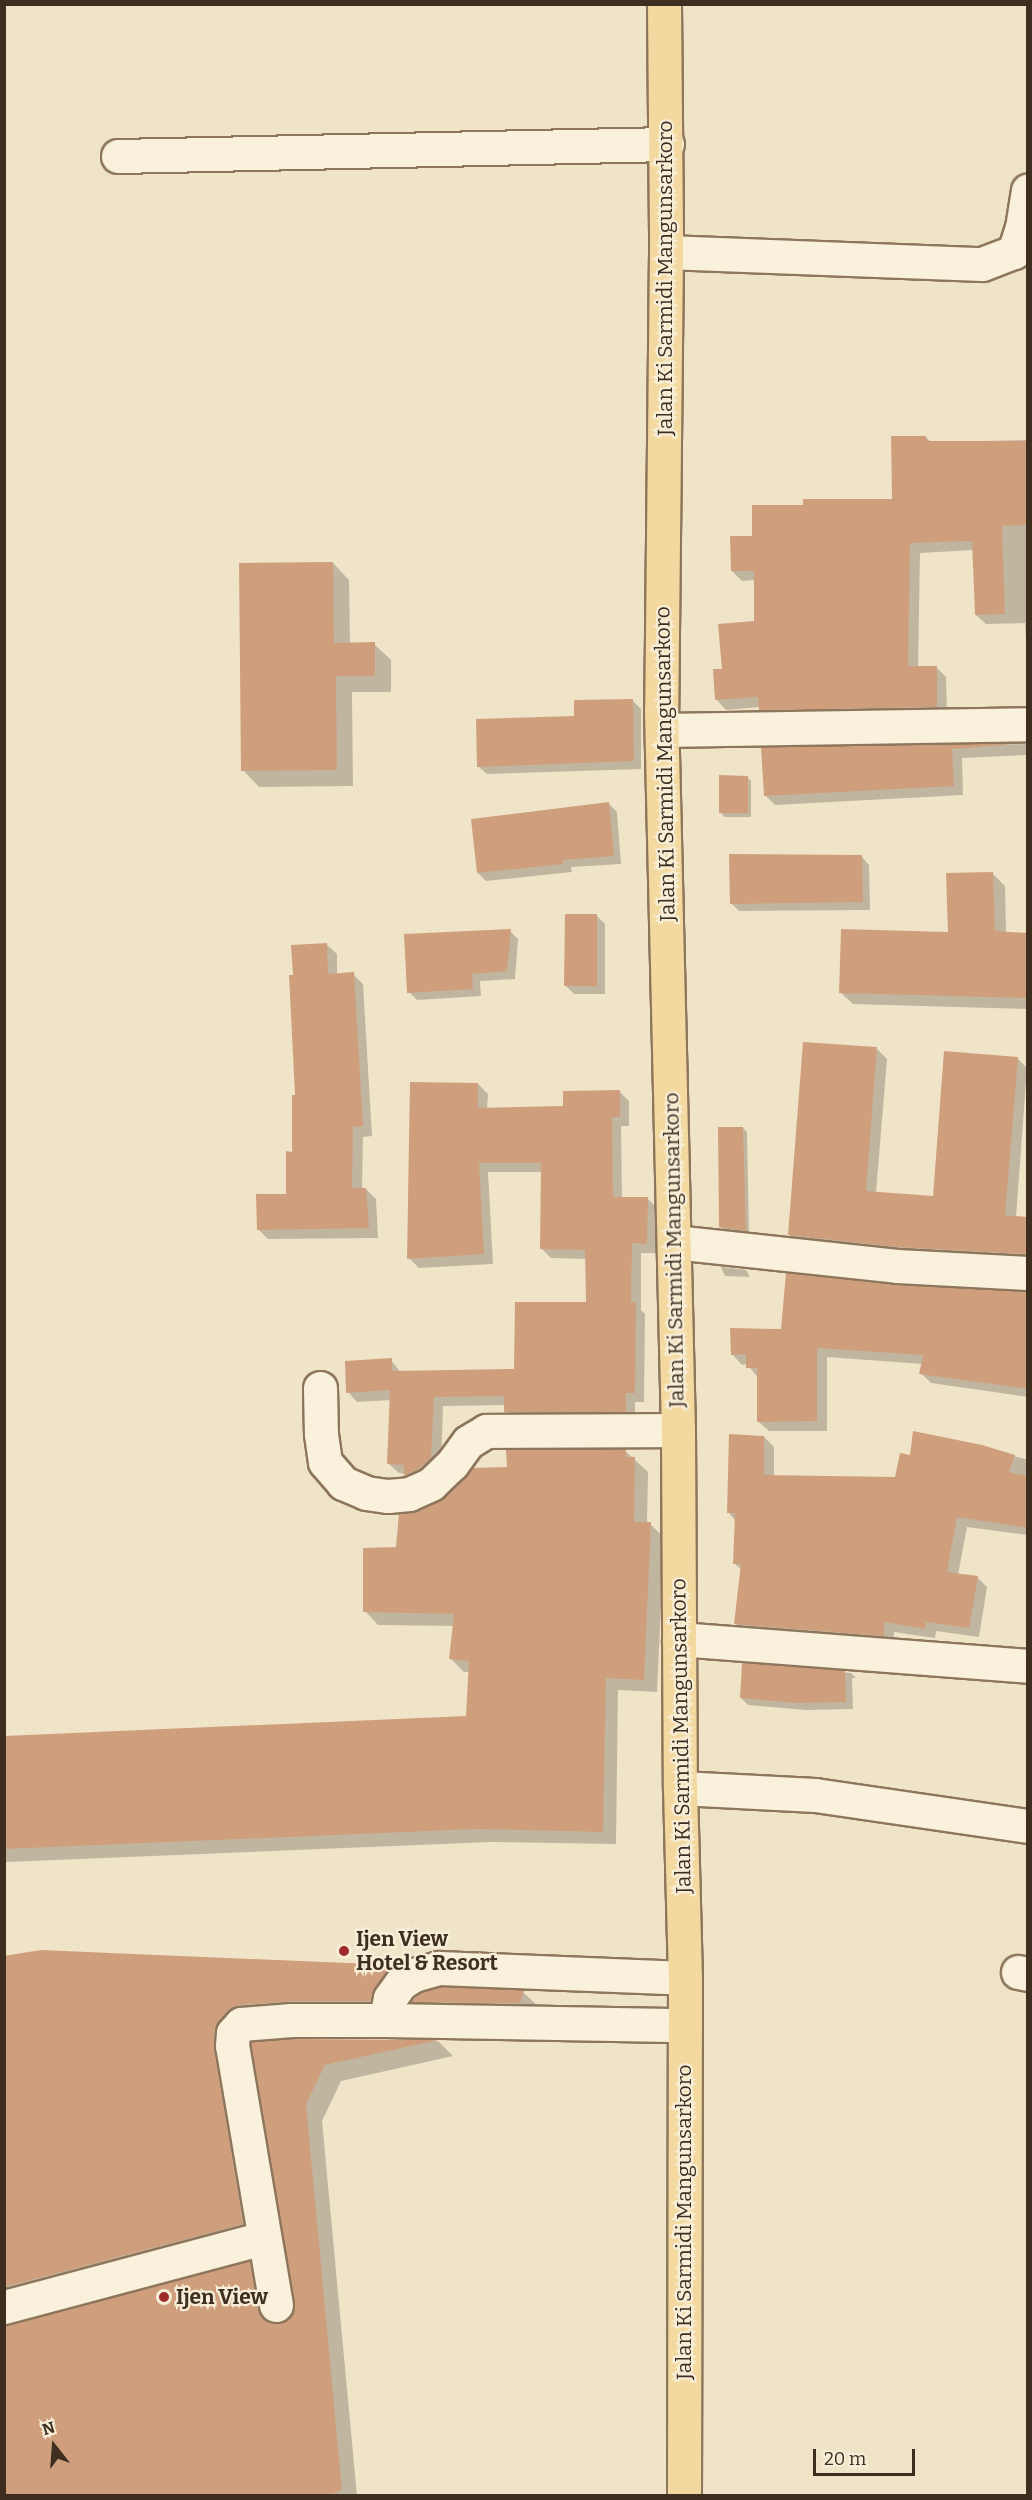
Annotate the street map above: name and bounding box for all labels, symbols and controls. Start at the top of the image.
street label: Jalan Ki Sarmidi Mangunsarkoro [652,120,678,436]
street label: Jalan Ki Sarmidi Mangunsarkoro [650,606,680,922]
street label: Jalan Ki Sarmidi Mangunsarkoro [659,1092,689,1408]
street label: Jalan Ki Sarmidi Mangunsarkoro [666,1578,696,1894]
place label: Ijen View Hotel & Resort [356,1926,498,1976]
marker: Ijen View Hotel & Resort [337,1944,351,1958]
street label: Jalan Ki Sarmidi Mangunsarkoro [671,2064,697,2380]
place label: Ijen View [176,2284,268,2310]
marker: Ijen View [157,2290,171,2304]
north arrow [24,2416,84,2476]
text: N [40,2417,57,2439]
scale bar [816,2437,918,2475]
text: 20 m [824,2448,866,2470]

